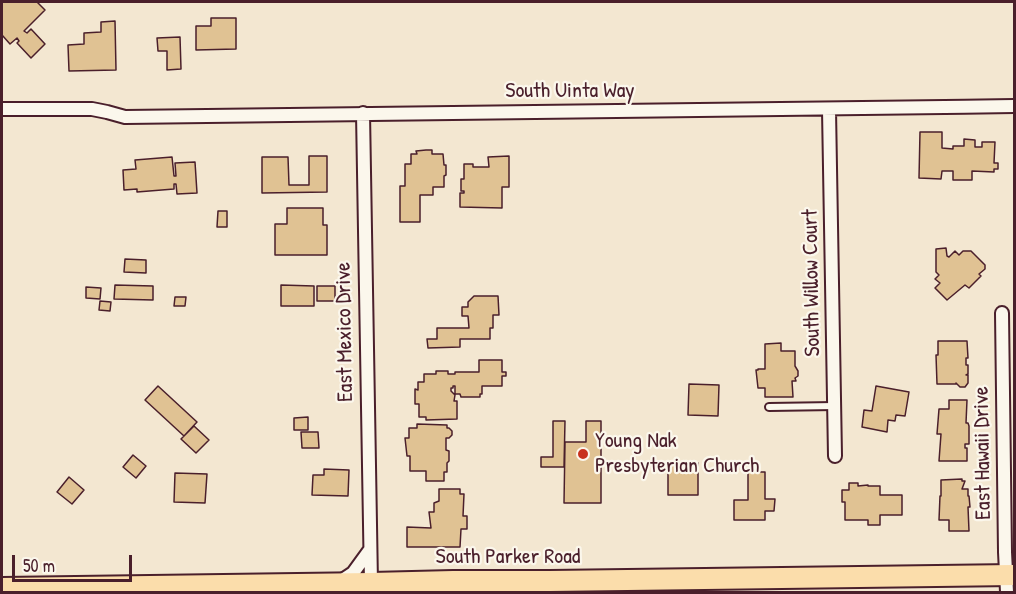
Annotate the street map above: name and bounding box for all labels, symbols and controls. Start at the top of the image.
street label: South Uinta Way [505,78,635,104]
street label: South Willow Court [798,209,826,357]
street label: East Mexico Drive [331,262,359,402]
street label: East Hawaii Drive [969,386,997,520]
place label: Young Nak Presbyterian Church [595,428,759,480]
marker: Young Nak Presbyterian Church [576,447,590,461]
scale bar [15,543,135,581]
street label: South Parker Road [436,544,580,570]
text: 50 m [23,553,55,578]

